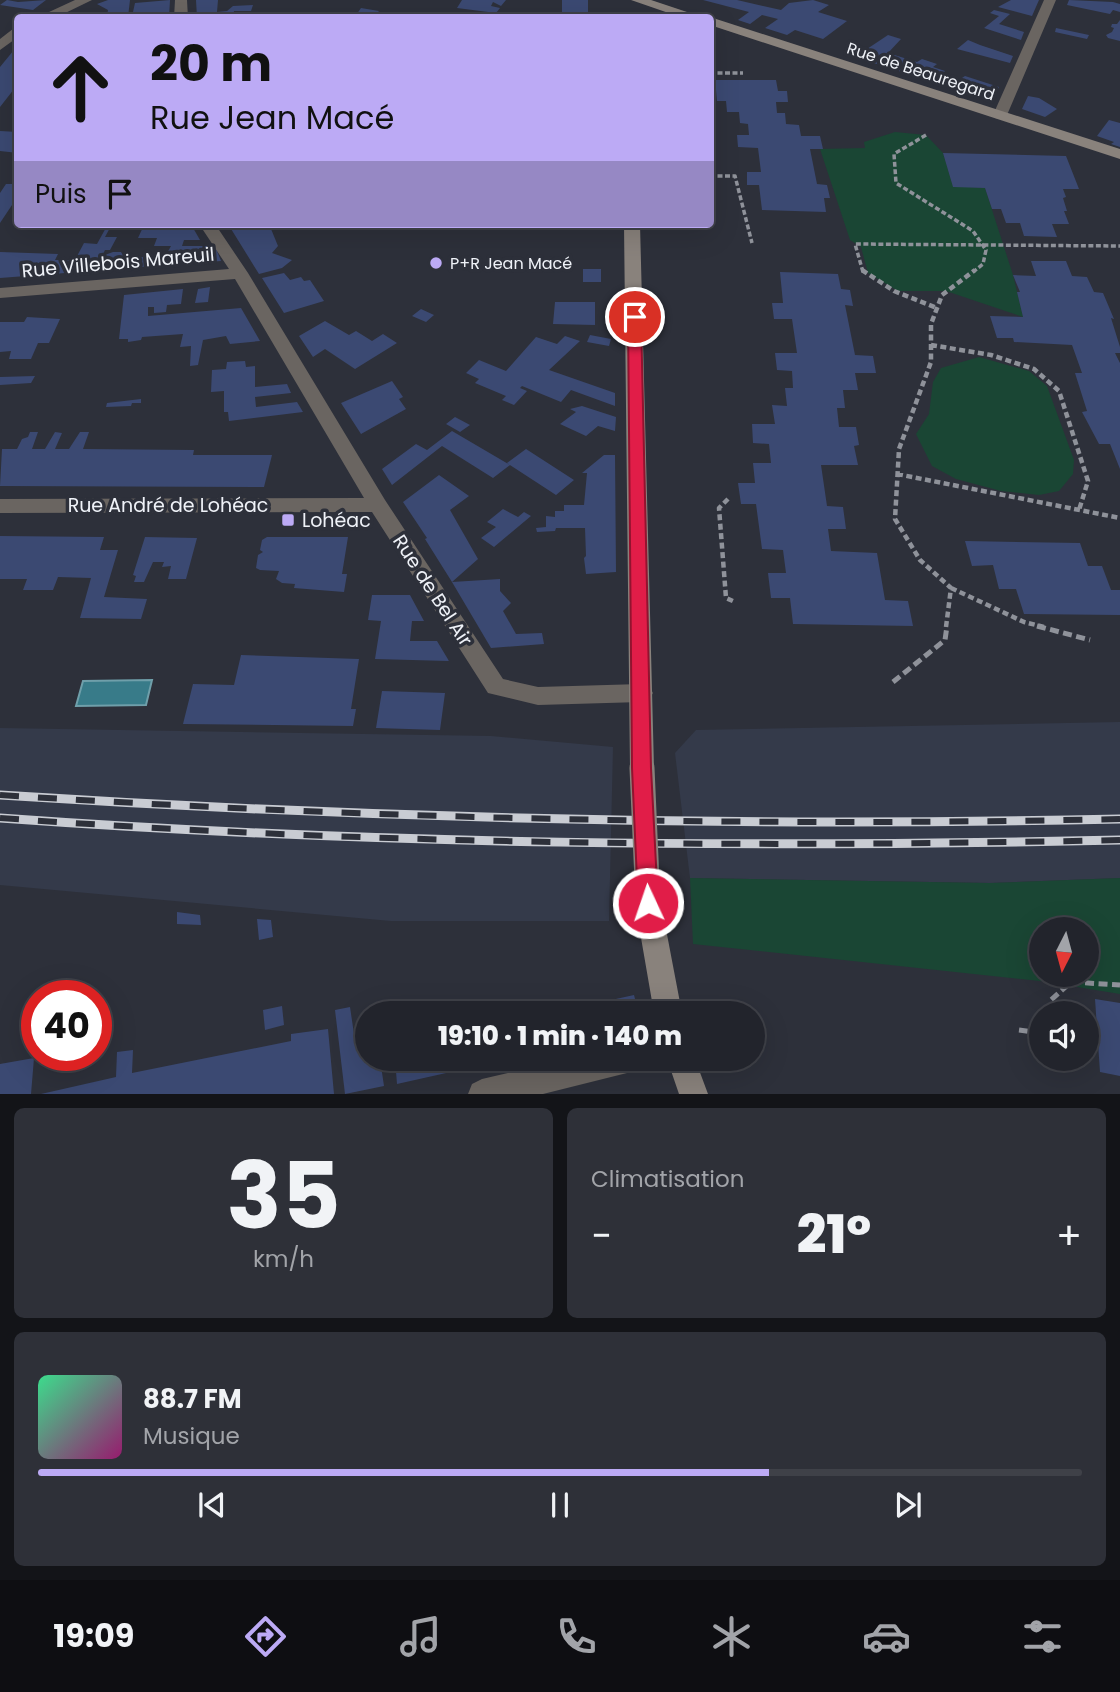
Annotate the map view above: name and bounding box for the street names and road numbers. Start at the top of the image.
street label: Rue de Beauregard [844,37,998,106]
street label: Rue Villebois Mareuil [21,241,216,284]
street label: Rue André de Lohéac [68,492,268,519]
street label: Rue de Bel Air [386,529,479,651]

